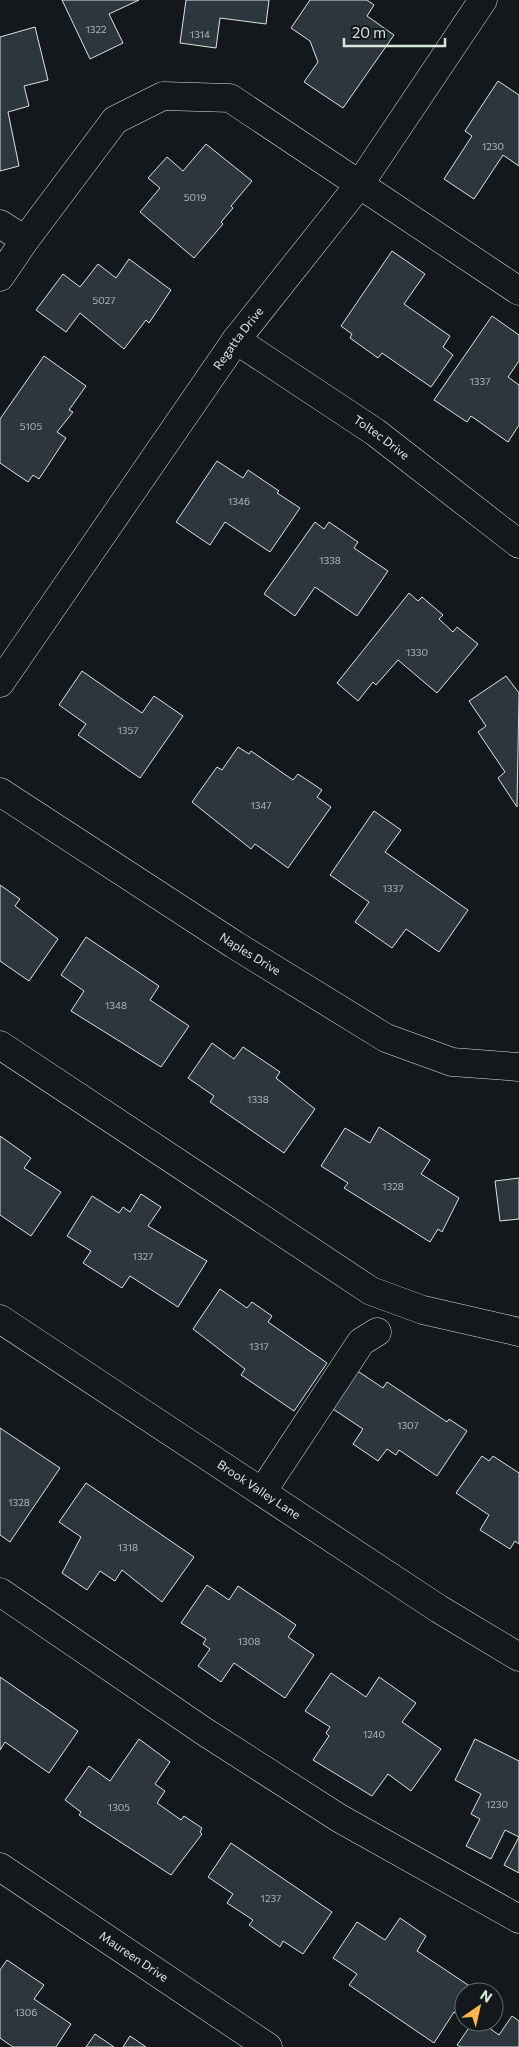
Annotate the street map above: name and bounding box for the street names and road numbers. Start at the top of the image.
street label: Regatta Drive [210,304,265,372]
street label: Toltec Drive [351,412,412,462]
street label: Naples Drive [218,929,283,977]
street label: Brook Valley Lane [215,1457,303,1522]
street label: Maureen Drive [97,1928,171,1984]

